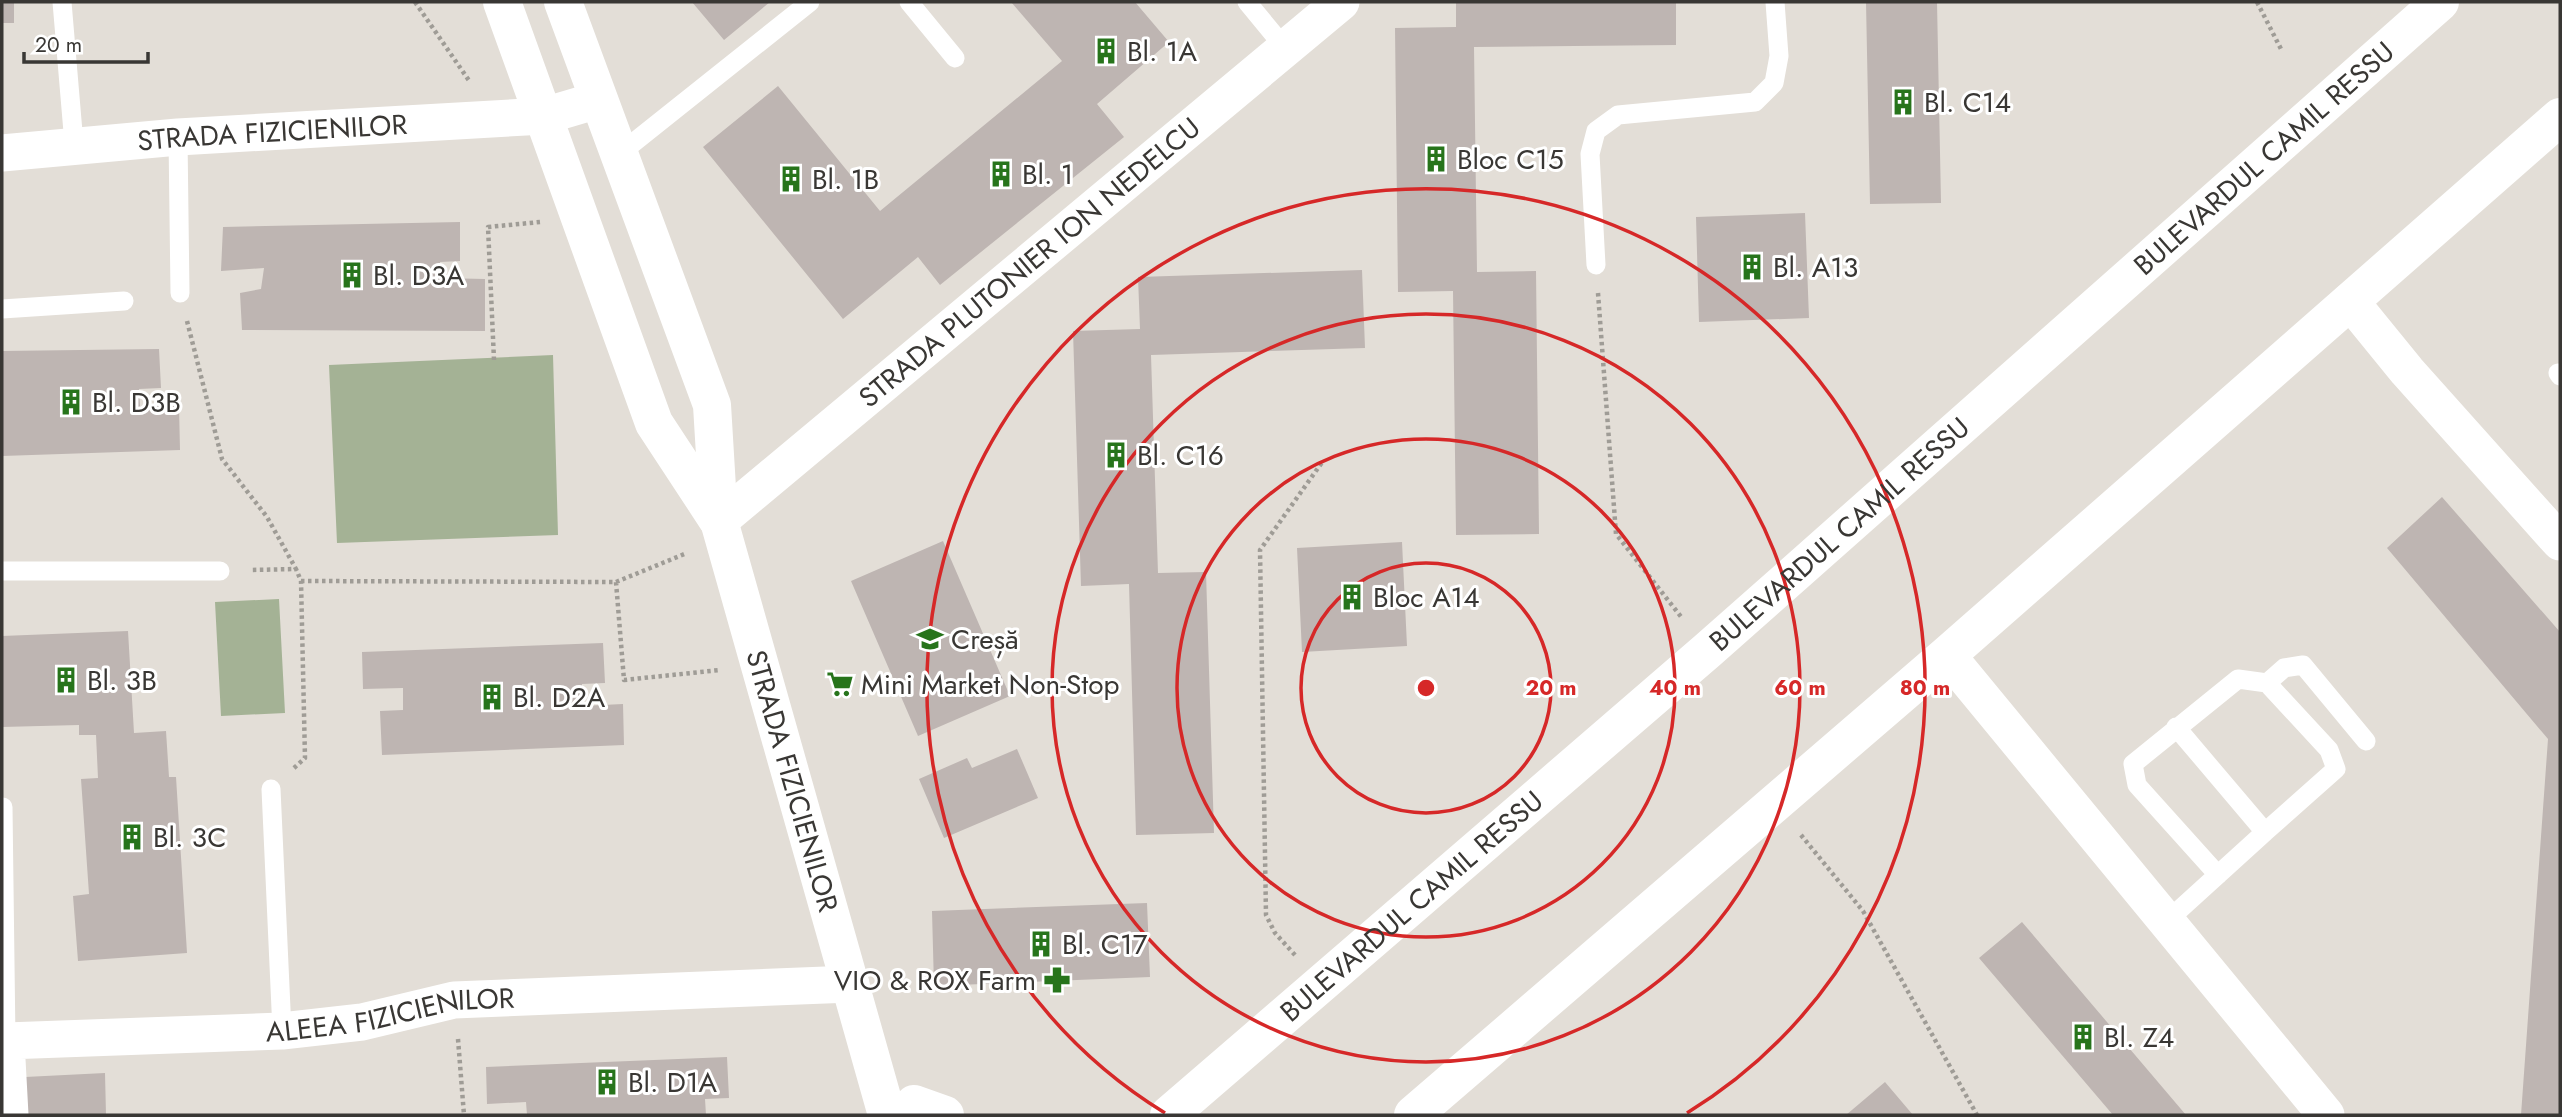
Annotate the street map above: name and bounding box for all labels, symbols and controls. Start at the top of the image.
scale bar [24,21,149,65]
text: 20 m [35,30,82,60]
place label: Bl. 1A [1127,31,1197,72]
street label: BULEVARDUL CAMIL RESSU [2125,32,2403,285]
building icon: Bl. 1A [1091,36,1121,66]
place label: Bl. C14 [1924,82,2011,123]
building icon: Bl. C14 [1888,87,1918,117]
street label: STRADA FIZICIENILOR [135,104,409,162]
street label: STRADA PLUTONIER ION NEDELCU [850,108,1209,417]
place label: Bloc C15 [1457,139,1564,180]
building icon: Bloc C15 [1421,144,1451,174]
place label: Bl. 1 [1022,154,1073,195]
place label: Bl. 1B [812,159,879,200]
building icon: Bl. 1 [986,159,1016,189]
building icon: Bl. 1B [776,164,806,194]
place label: Bl. A13 [1773,247,1858,288]
building icon: Bl. A13 [1737,252,1767,282]
place label: Bl. D3A [373,255,465,296]
building icon: Bl. D3A [337,260,367,290]
place label: Bl. D3B [92,382,181,423]
building icon: Bl. D3B [56,387,86,417]
street label: BULEVARDUL CAMIL RESSU [1700,408,1979,661]
place label: Bl. C16 [1137,435,1224,476]
building icon: Bl. C16 [1101,440,1131,470]
place label: Bloc A14 [1373,577,1480,618]
building icon: Bloc A14 [1337,582,1367,612]
place label: Creșă [951,619,1019,660]
school or university icon: Creșă [915,624,945,654]
street label: STRADA FIZICIENILOR [736,645,849,917]
place label: Bl. 3B [87,660,157,701]
place label: Mini Market Non-Stop [861,664,1119,705]
building icon: Bl. 3B [51,665,81,695]
supermarket icon: Mini Market Non-Stop [825,669,855,699]
text: 20 m [1525,673,1577,703]
text: 40 m [1649,673,1701,703]
text: 60 m [1774,673,1826,703]
text: 80 m [1900,673,1950,703]
centre of rings [1414,676,1438,700]
place label: Bl. D2A [513,677,606,718]
building icon: Bl. D2A [477,682,507,712]
street label: BULEVARDUL CAMIL RESSU [1271,781,1552,1032]
place label: Bl. 3C [153,817,226,858]
building icon: Bl. 3C [117,822,147,852]
place label: Bl. C17 [1062,924,1148,965]
building icon: Bl. C17 [1026,929,1056,959]
place label: VIO & ROX Farm [834,960,1036,1001]
pharmacy icon: VIO & ROX Farm [1042,965,1072,995]
street label: ALEEA FIZICIENILOR [265,978,515,1053]
place label: Bl. Z4 [2104,1017,2174,1058]
building icon: Bl. Z4 [2068,1022,2098,1052]
place label: Bl. D1A [628,1062,718,1103]
building icon: Bl. D1A [592,1067,622,1097]

